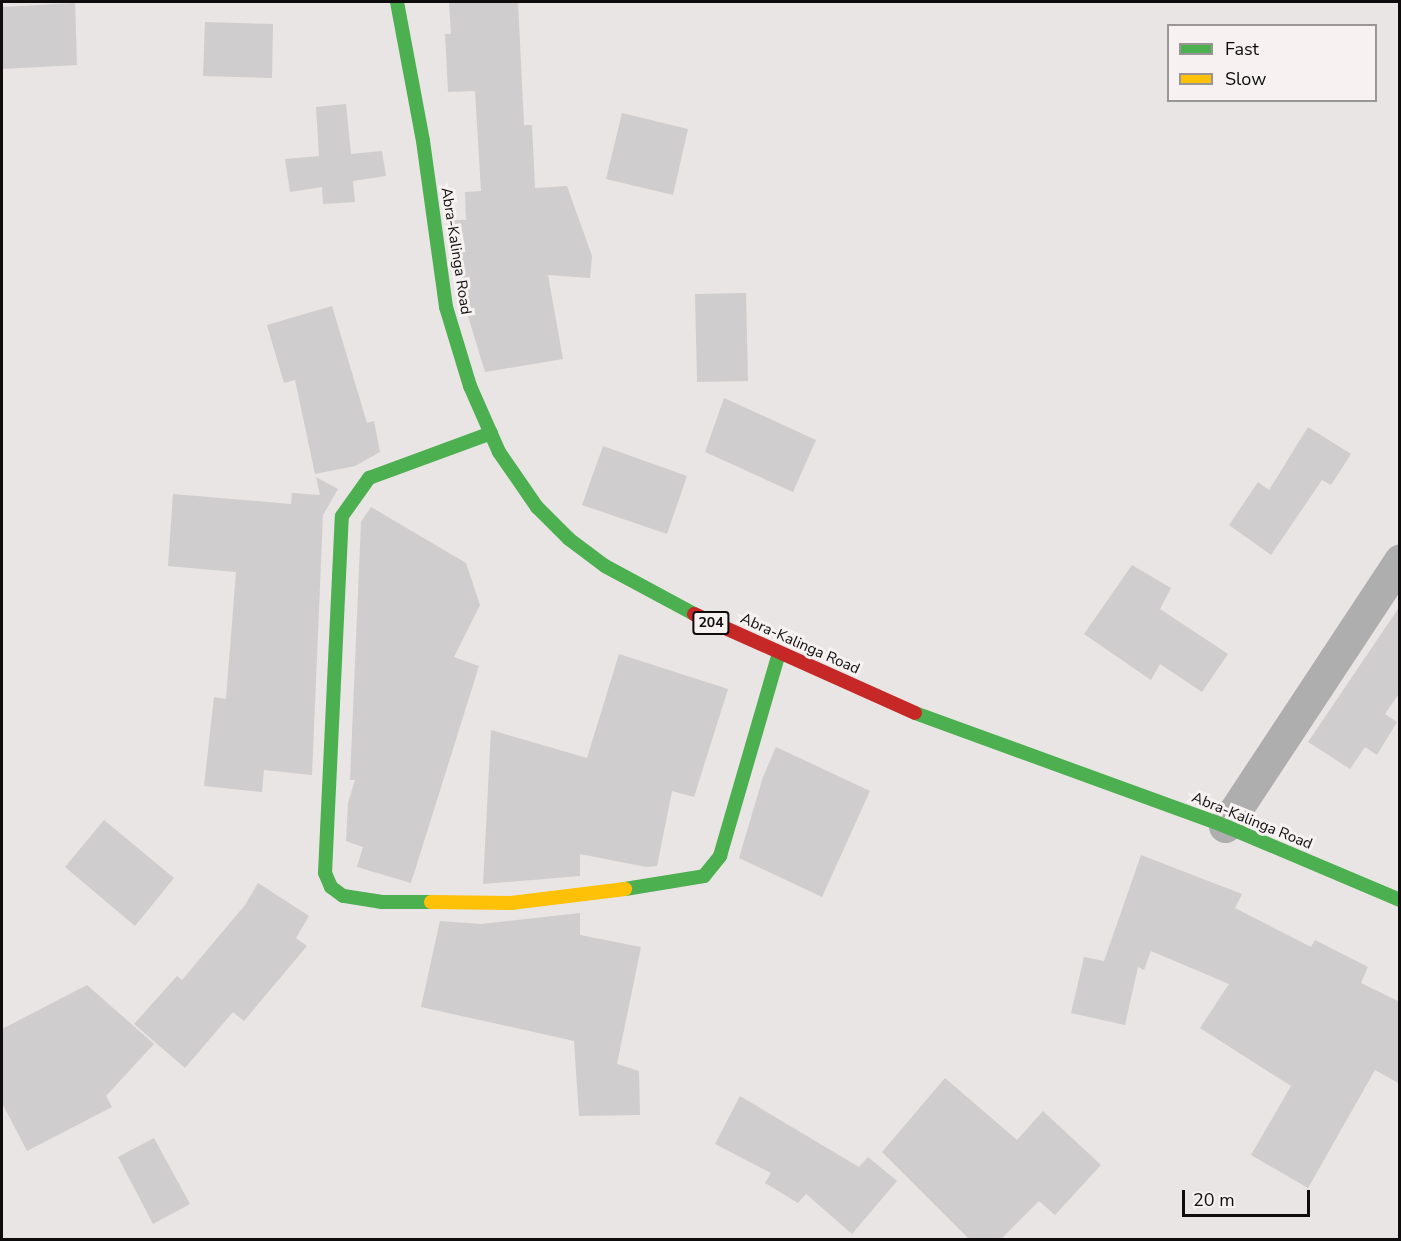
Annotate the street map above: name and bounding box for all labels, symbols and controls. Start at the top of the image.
legend [1167,24,1377,102]
text: Fast [1225,37,1259,61]
text: Slow [1225,67,1266,91]
street label: Abra-Kalinga Road [437,186,475,316]
street label: Abra-Kalinga Road [738,610,862,678]
road number: 204 [692,612,730,634]
street label: Abra-Kalinga Road [1189,789,1315,853]
scale bar [1185,1178,1312,1216]
text: 20 m [1193,1188,1235,1212]

